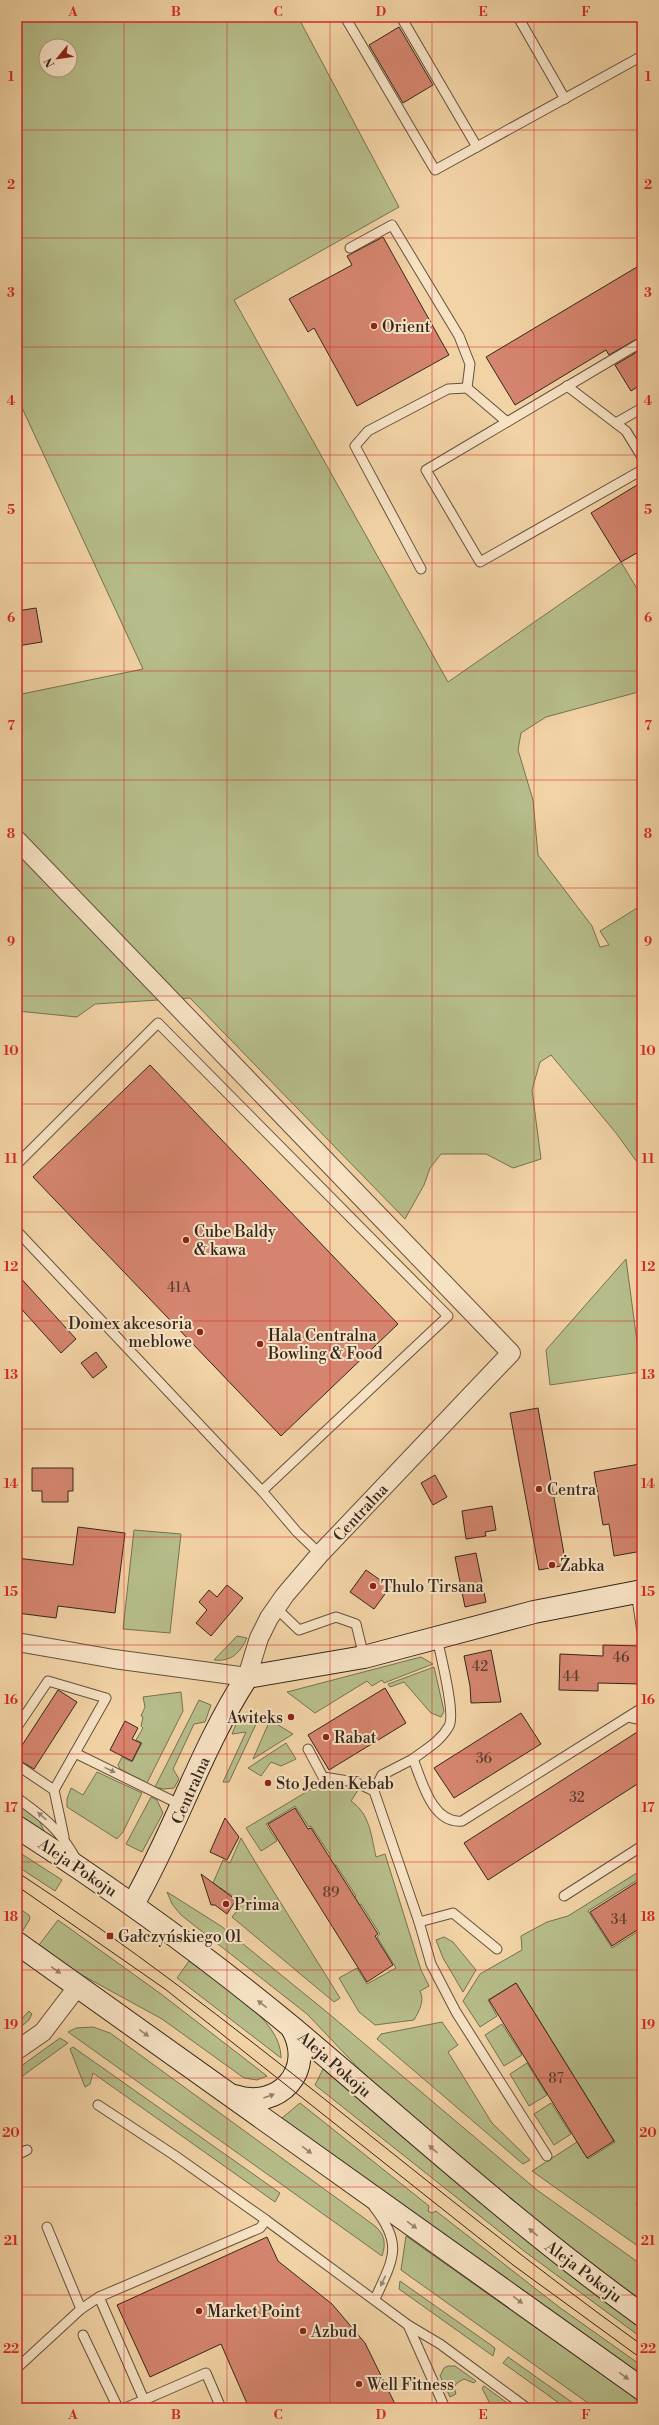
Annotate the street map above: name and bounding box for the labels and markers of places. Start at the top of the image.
place label: Orient [382,317,431,337]
marker: Orient [369,321,379,331]
place label: Cube Baldy & kawa [194,1222,276,1260]
marker: Cube Baldy & kawa [181,1235,191,1245]
place label: Domex akcesoria meblowe [68,1314,193,1352]
place label: Hala Centralna Bowling & Food [267,1326,383,1364]
marker: Domex akcesoria meblowe [195,1327,205,1337]
marker: Hala Centralna Bowling & Food [255,1339,265,1349]
place label: Centra [547,1480,597,1500]
marker: Centra [534,1484,544,1494]
place label: Żabka [560,1554,605,1576]
marker: Żabka [547,1560,557,1570]
place label: Thulo Tirsana [381,1577,485,1597]
marker: Thulo Tirsana [368,1581,378,1591]
place label: Awiteks [226,1708,283,1728]
marker: Awiteks [286,1712,296,1722]
place label: Rabat [334,1728,377,1748]
marker: Rabat [321,1732,331,1742]
place label: Sto Jeden Kebab [276,1774,394,1794]
marker: Sto Jeden Kebab [263,1778,273,1788]
place label: Prima [234,1895,280,1915]
marker: Prima [221,1899,231,1909]
place label: Gałczyńskiego 01 [118,1927,242,1947]
marker: Gałczyńskiego 01 [105,1931,115,1941]
place label: Market Point [207,2302,301,2322]
marker: Market Point [194,2306,204,2316]
place label: Azbud [310,2322,357,2342]
marker: Azbud [298,2326,308,2336]
place label: Well Fitness [366,2375,454,2395]
marker: Well Fitness [354,2379,364,2389]

